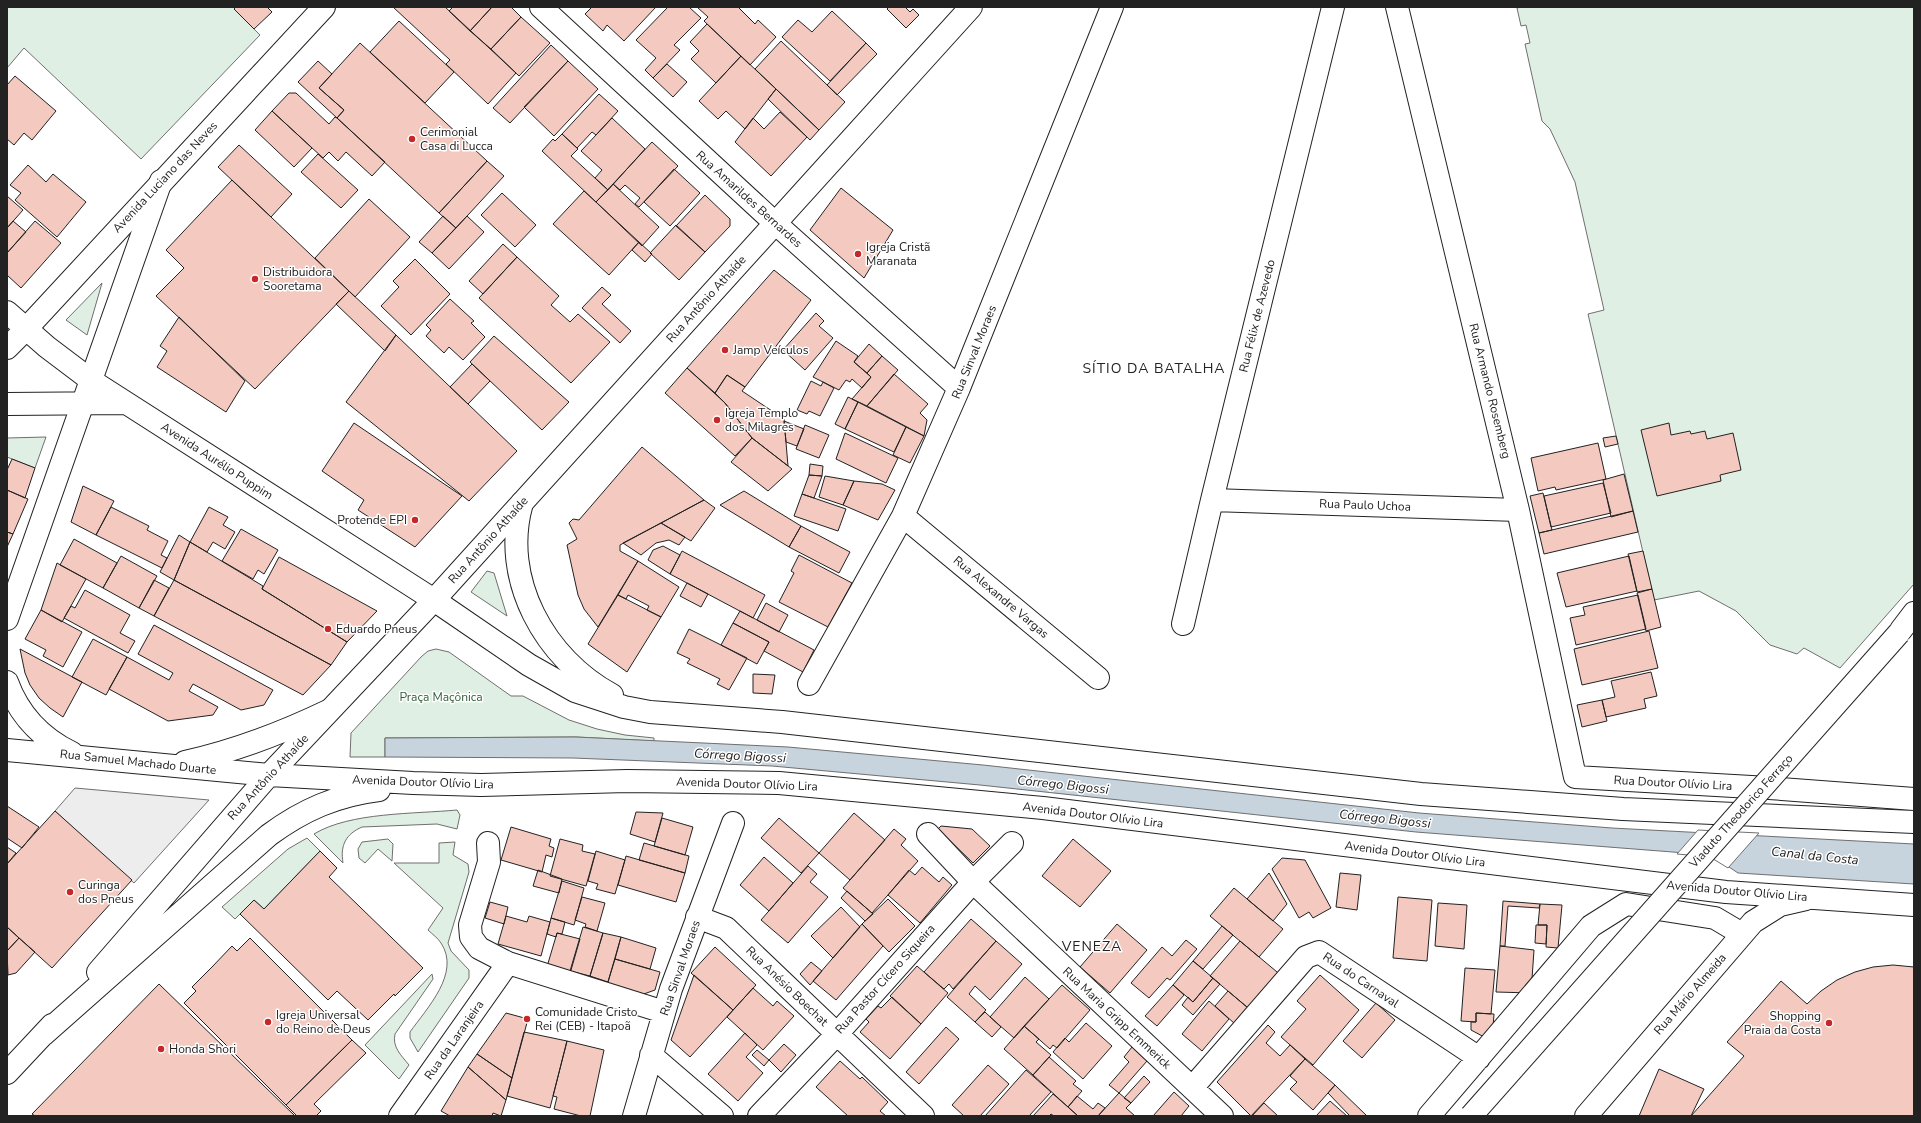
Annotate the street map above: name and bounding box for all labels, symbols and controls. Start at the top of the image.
street label: Avenida Luciano das Neves [109,118,221,236]
place label: Cerimonial Casa di Lucca [420,124,493,154]
marker: Cerimonial Casa di Lucca [407,134,417,144]
street label: Rua Amarildes Bernardes [692,147,806,251]
place label: Igreja Cristã Maranata [866,239,930,269]
marker: Igreja Cristã Maranata [853,249,863,259]
street label: Rua Antônio Athaíde [663,252,749,346]
street label: Rua Félix de Azevedo [1235,258,1279,374]
place label: Distribuidora Sooretama [263,264,332,294]
marker: Distribuidora Sooretama [250,274,260,284]
street label: Rua Sinval Moraes [948,303,1000,401]
street label: Rua Armando Rosemberg [1465,322,1515,460]
place label: Jamp Veículos [732,342,809,358]
marker: Jamp Veículos [720,345,730,355]
district label: SÍTIO DA BATALHA [1082,359,1226,378]
place label: Igreja Templo dos Milagres [725,405,798,435]
marker: Igreja Templo dos Milagres [712,415,722,425]
street label: Avenida Aurélio Puppim [158,419,276,503]
street label: Rua Antônio Athaíde [445,493,531,587]
street label: Rua Paulo Uchoa [1319,495,1411,515]
place label: Protende EPI [337,512,407,528]
marker: Protende EPI [410,515,420,525]
street label: Rua Alexandre Vargas [950,552,1052,642]
place label: Eduardo Pneus [336,621,417,637]
marker: Eduardo Pneus [323,624,333,634]
park label: Praça Maçônica [399,689,483,705]
street label: Rua Antônio Athaíde [224,731,312,823]
water label: Córrego Bigossi [694,745,787,767]
street label: Rua Samuel Machado Duarte [59,746,217,778]
street label: Viaduto Theodorico Ferraço [1685,750,1797,872]
water label: Córrego Bigossi [1016,771,1111,799]
street label: Avenida Doutor Olívio Lira [352,772,494,792]
street label: Rua Doutor Olívio Lira [1613,772,1733,794]
street label: Avenida Doutor Olívio Lira [676,774,818,794]
street label: Avenida Doutor Olívio Lira [1022,798,1164,832]
water label: Córrego Bigossi [1338,805,1433,833]
street label: Avenida Doutor Olívio Lira [1344,837,1486,871]
water label: Canal da Costa [1770,842,1860,870]
place label: Curinga dos Pneus [78,877,134,907]
street label: Avenida Doutor Olívio Lira [1666,877,1808,905]
marker: Curinga dos Pneus [65,887,75,897]
street label: Rua Sinval Moraes [656,918,704,1018]
street label: Rua Pastor Cícero Siqueira [832,921,938,1037]
district label: VENEZA [1061,937,1122,956]
street label: Rua Anésio Boechat [742,943,832,1030]
street label: Rua do Carnaval [1320,949,1403,1012]
street label: Rua Mário Almeida [1650,950,1730,1038]
street label: Rua Maria Gripp Emmerick [1059,963,1175,1073]
street label: Rua da Laranjeira [421,997,487,1083]
place label: Comunidade Cristo Rei (CEB) - Itapoã [535,1004,638,1034]
place label: Igreja Universal do Reino de Deus [276,1007,371,1037]
place label: Shopping Praia da Costa [1744,1008,1821,1038]
marker: Comunidade Cristo Rei (CEB) - Itapoã [522,1014,532,1024]
marker: Igreja Universal do Reino de Deus [263,1017,273,1027]
marker: Shopping Praia da Costa [1824,1018,1834,1028]
place label: Honda Shori [169,1041,236,1057]
marker: Honda Shori [156,1044,166,1054]

